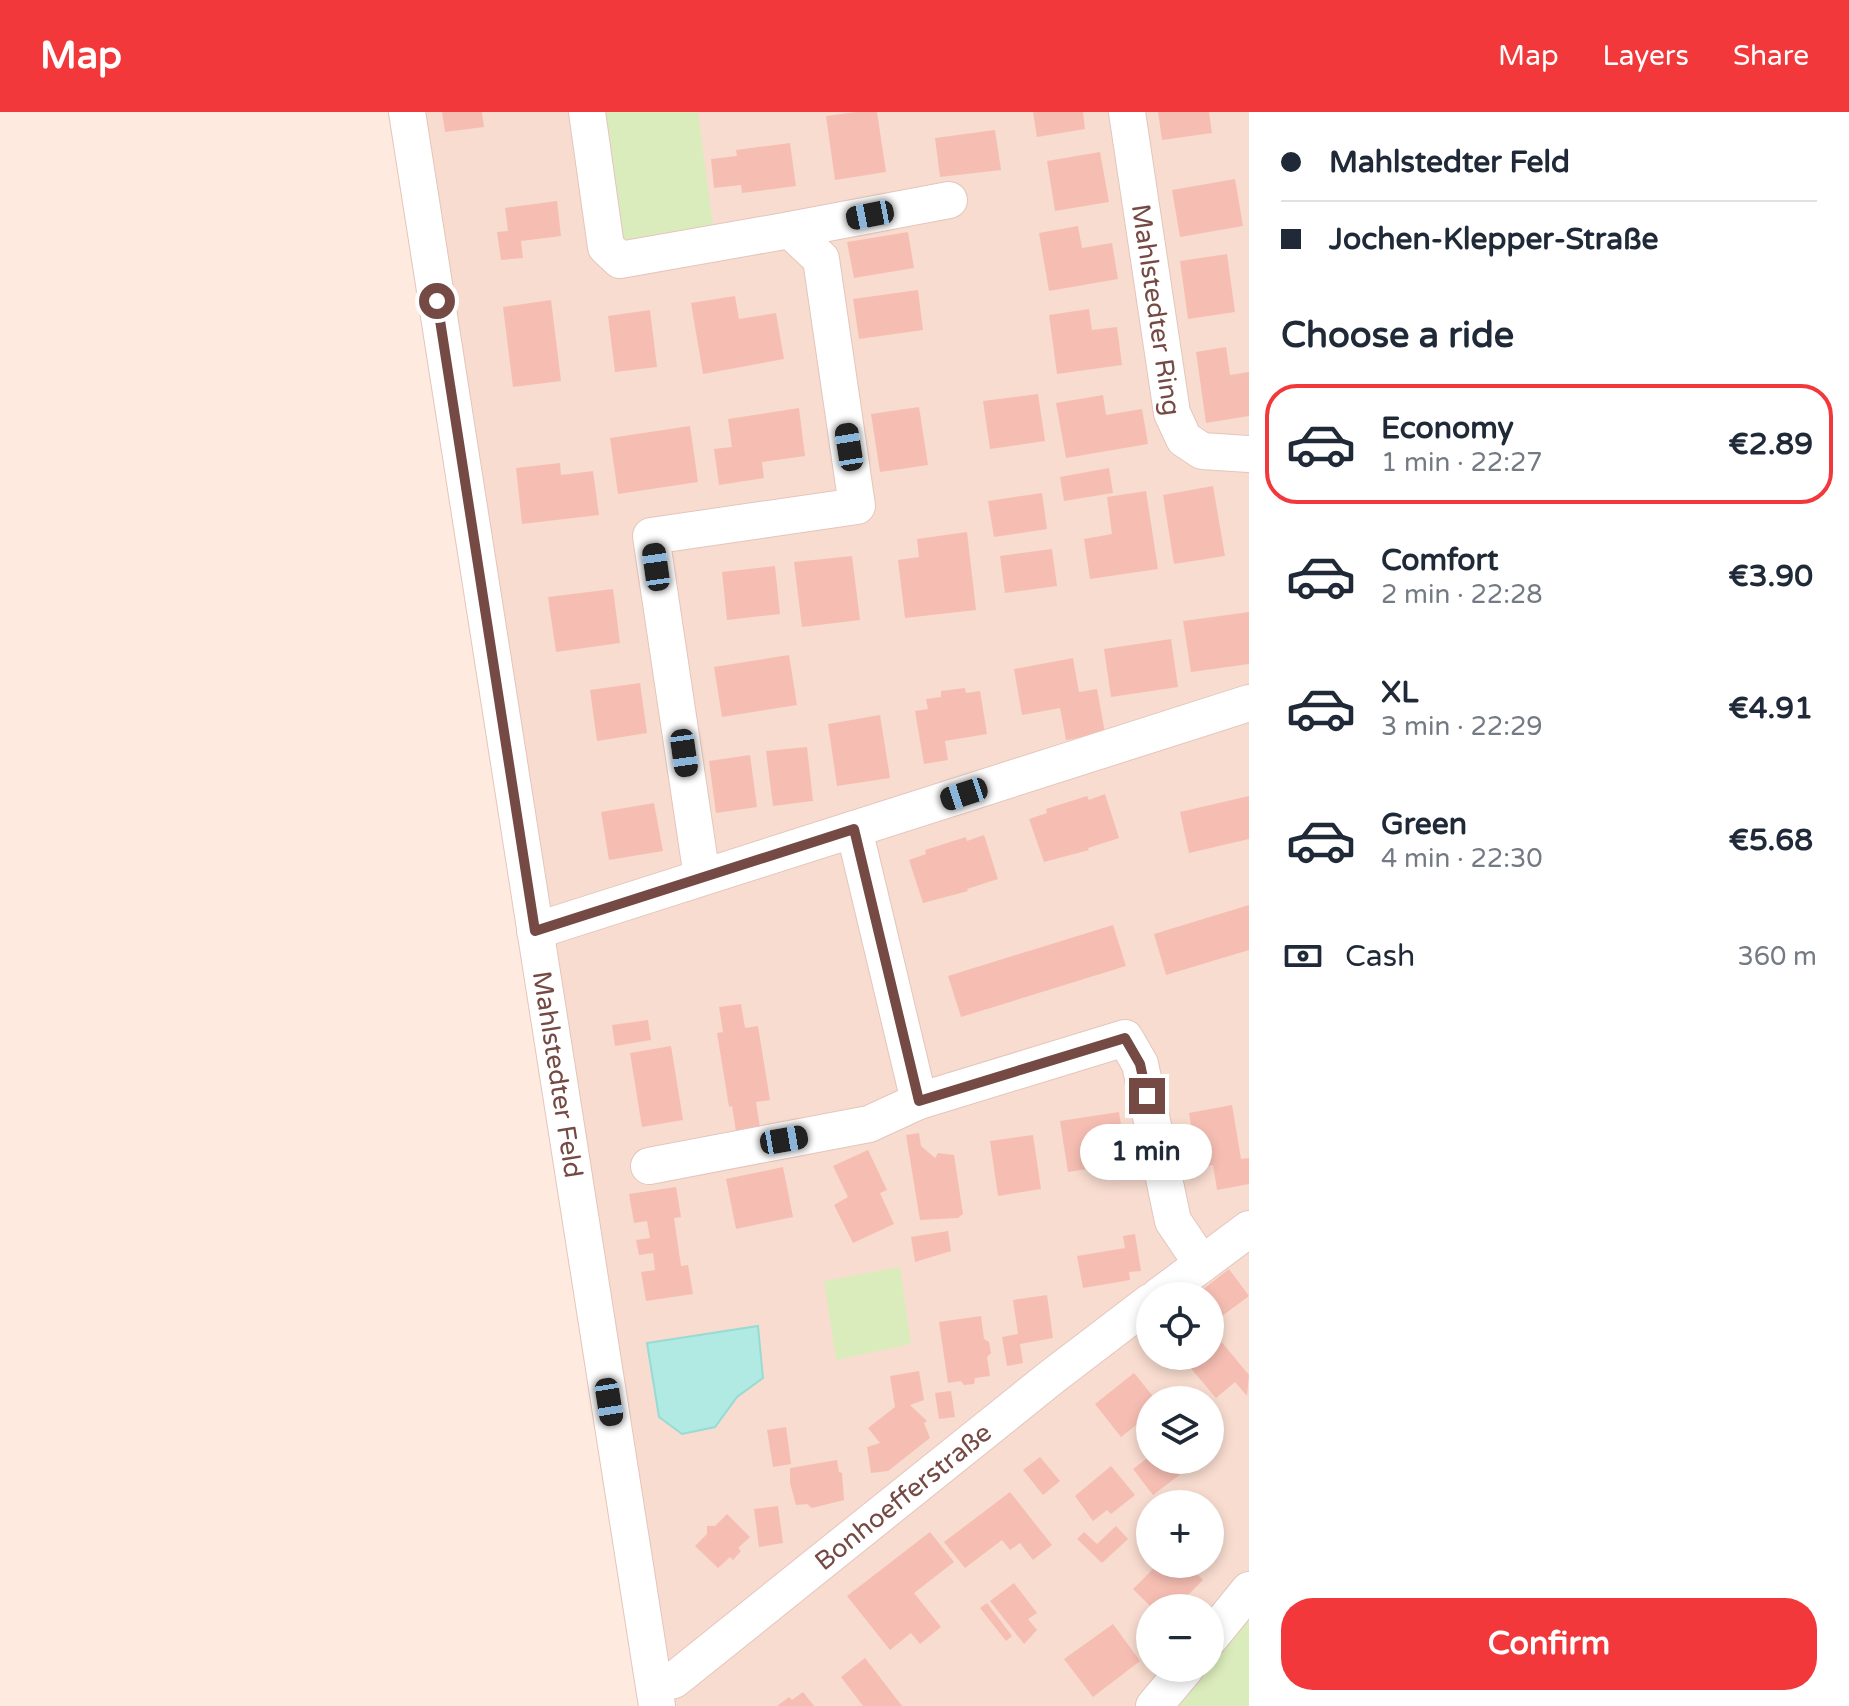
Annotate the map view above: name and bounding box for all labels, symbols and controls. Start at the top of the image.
text: Map [40,33,122,79]
text: Map [1498,39,1559,73]
text: Layers [1603,39,1689,73]
text: Share [1733,39,1809,73]
text: Mahlstedter Feld [1329,144,1570,181]
car [844,199,896,231]
street label: Mahlstedter Ring [1125,202,1188,418]
text: Jochen-Klepper-Straße [1329,221,1658,258]
route start [419,283,455,319]
text: Choose a ride [1281,314,1514,357]
icon: car [1285,408,1357,480]
text: Economy [1381,410,1514,447]
car [833,421,865,473]
text: €2.89 [1728,426,1813,463]
text: 1 min · 22:27 [1381,447,1543,478]
icon: car [1285,540,1357,612]
car [641,542,671,592]
text: Comfort [1381,542,1499,579]
text: €3.90 [1728,558,1813,595]
text: 2 min · 22:28 [1381,579,1543,610]
icon: car [1285,672,1357,744]
text: XL [1381,674,1418,711]
text: €4.91 [1728,690,1813,727]
text: 3 min · 22:29 [1381,711,1543,742]
car [669,728,699,778]
car [937,775,991,813]
icon: car [1285,804,1357,876]
text: Green [1381,806,1467,843]
text: €5.68 [1729,822,1813,859]
text: 4 min · 22:30 [1381,843,1543,874]
icon: cash [1281,934,1325,978]
text: Cash [1345,938,1415,975]
text: 360 m [1737,941,1817,972]
street label: Mahlstedter Feld [526,969,589,1180]
route end [1129,1078,1165,1114]
car [758,1124,810,1156]
callout: 1 min [1081,1124,1213,1180]
text: 1 min [1111,1136,1181,1167]
map controls [1136,1282,1224,1682]
button: locate [1136,1282,1224,1370]
car [593,1376,625,1428]
button: layers [1136,1386,1224,1474]
street label: Bonhoefferstraße [808,1416,997,1577]
button: + [1136,1490,1224,1578]
button: − [1136,1594,1224,1682]
button: Confirm [1281,1598,1817,1690]

